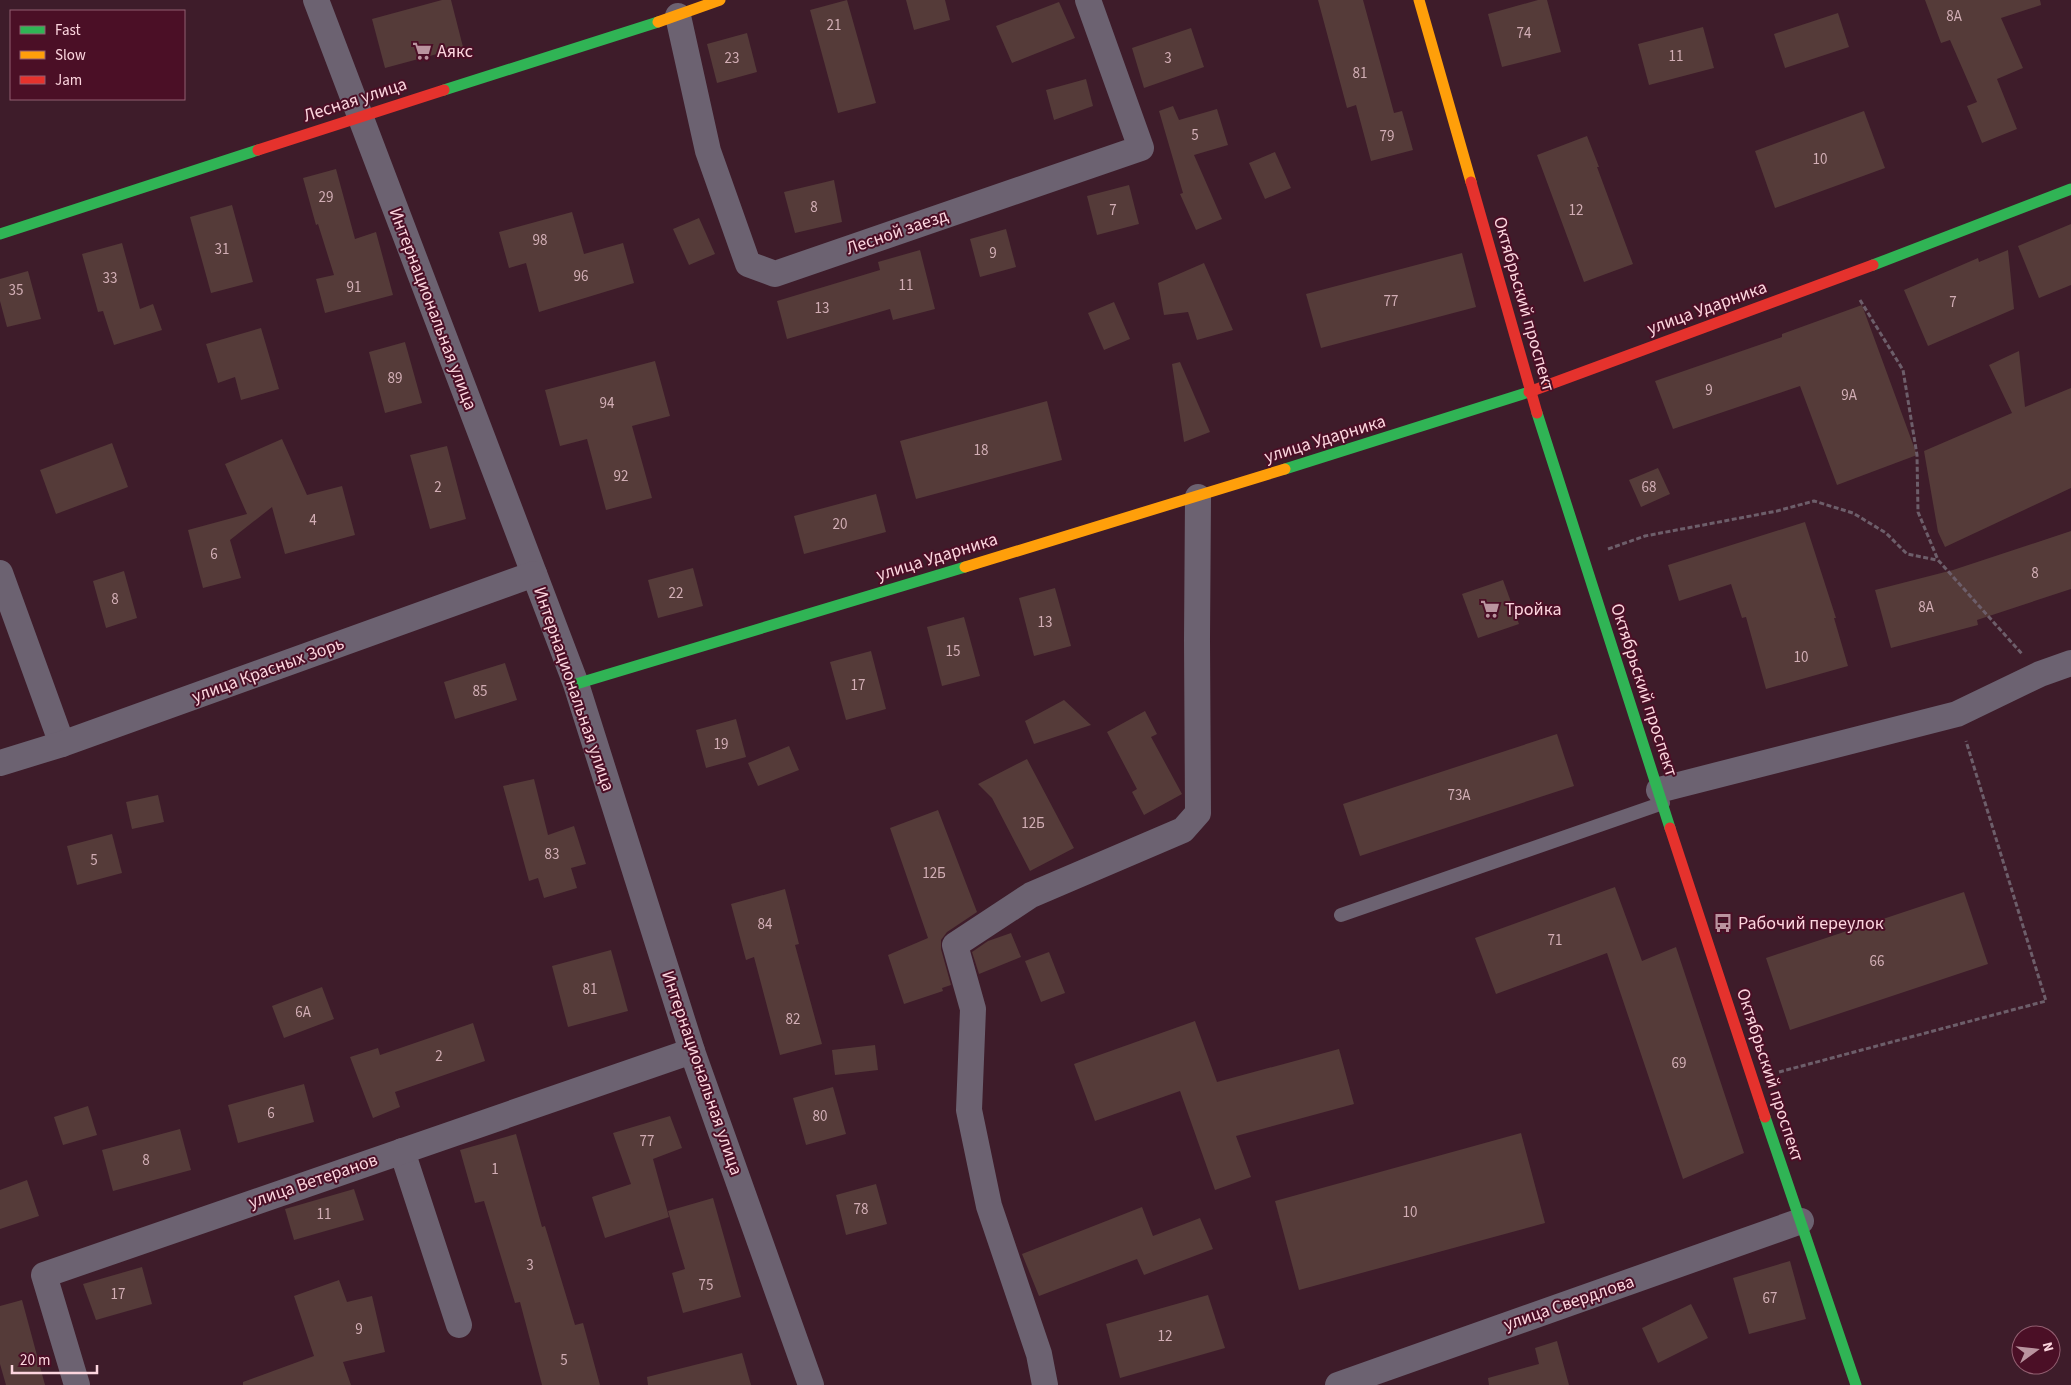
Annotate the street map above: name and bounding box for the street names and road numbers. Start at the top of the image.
street label: Лесная улица [300,71,410,129]
street label: Лесной заезд [843,203,952,261]
street label: Интернациональная улица [383,204,483,414]
street label: Октябрьский проспект [1487,214,1561,394]
street label: улица Ударника [1644,275,1770,341]
street label: улица Ударника [1261,409,1389,469]
street label: улица Ударника [873,527,1001,587]
street label: Интернациональная улица [527,583,621,795]
street label: Октябрьский проспект [1604,600,1684,780]
street label: улица Красных Зорь [188,631,348,709]
street label: Интернациональная улица [655,967,749,1179]
street label: Октябрьский проспект [1730,985,1810,1165]
street label: улица Ветеранов [245,1147,381,1215]
street label: улица Свердлова [1500,1269,1638,1337]

